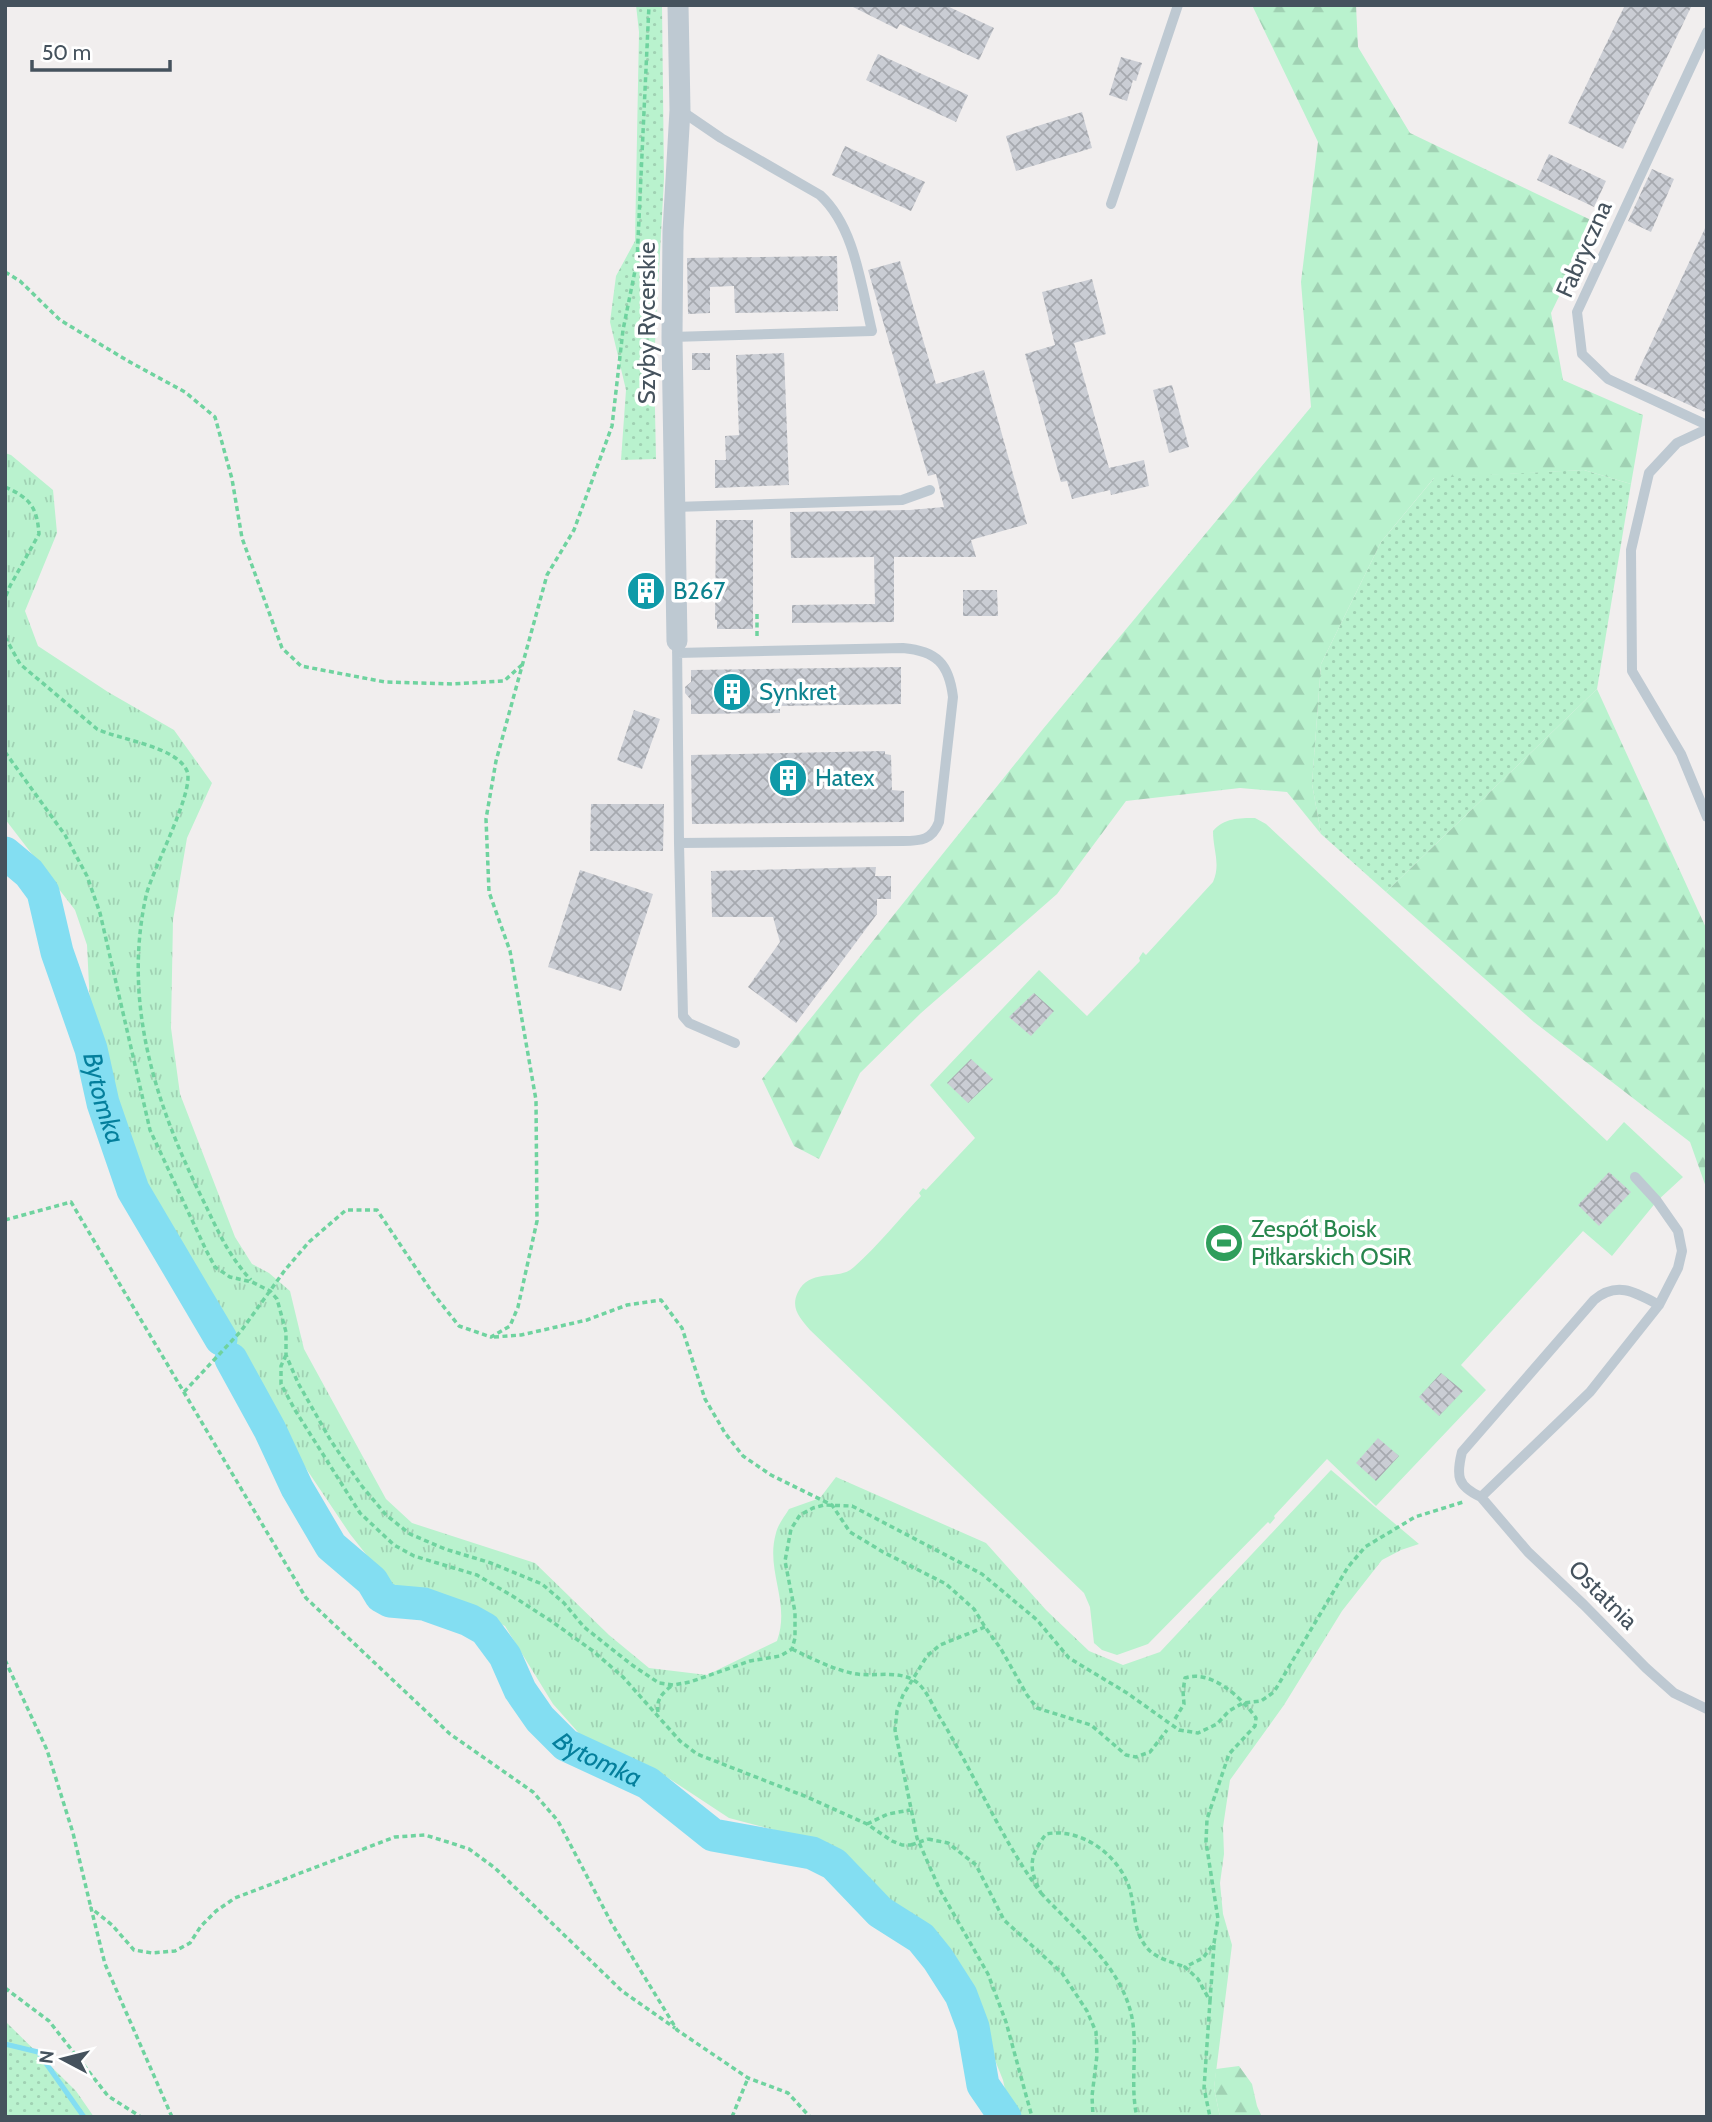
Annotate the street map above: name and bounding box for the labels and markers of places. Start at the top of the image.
building icon: B267 [625,570,667,612]
place label: B267 [673,576,725,605]
building icon: Synkret [711,671,753,713]
place label: Synkret [759,677,837,706]
building icon: Hatex [767,757,809,799]
place label: Hatex [815,763,875,792]
place label: Zespół Boisk Piłkarskich OSiR [1251,1214,1412,1271]
sports icon: Zespół Boisk Piłkarskich OSiR [1203,1222,1245,1264]

